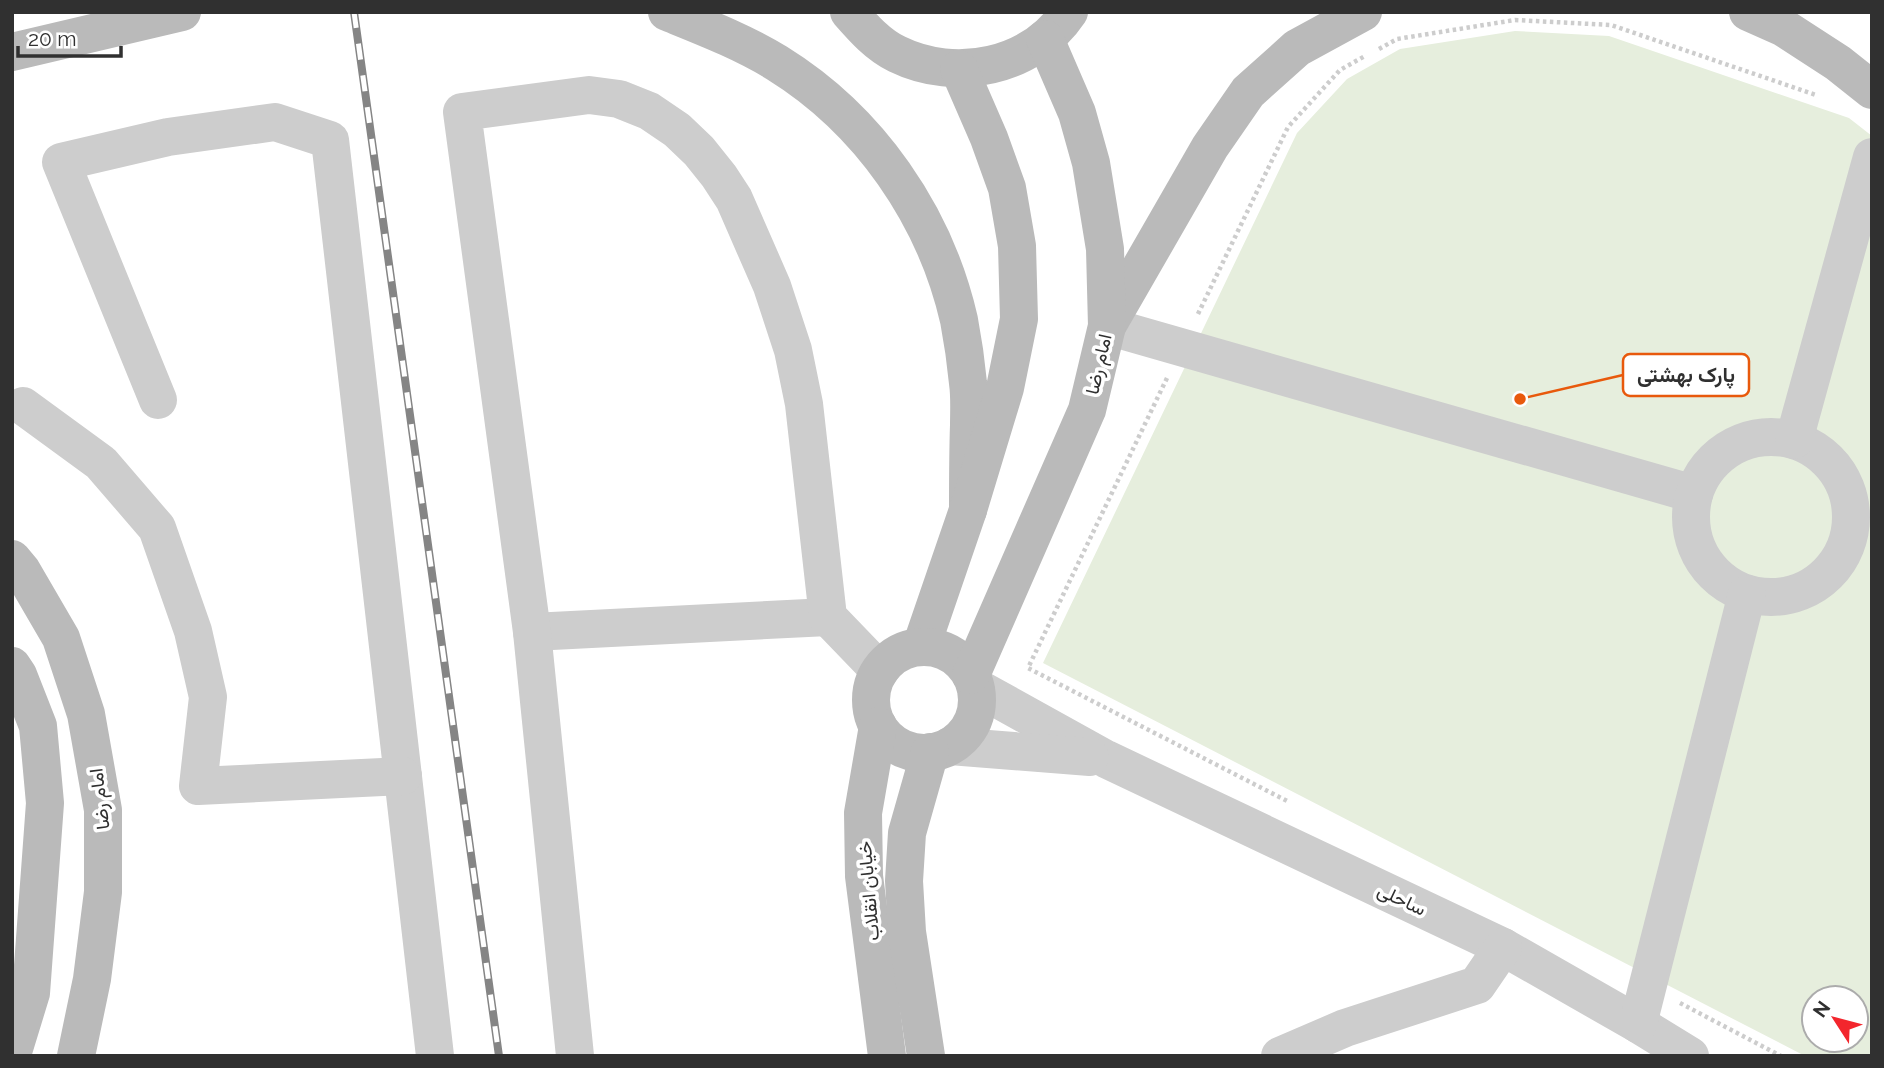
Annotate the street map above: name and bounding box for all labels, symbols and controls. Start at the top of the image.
scale bar [18,14,121,58]
text: 20 m [28,26,76,51]
street label: امام رضا [1080,332,1118,397]
callout: پارک بهشتی [1623,354,1749,396]
text: پارک بهشتی [1637,362,1735,389]
street label: امام رضا [84,767,116,831]
street label: خیابان انقلاب [853,840,884,942]
street label: ساحلی [1374,878,1430,921]
north arrow [1800,984,1870,1054]
text: N [1808,997,1834,1021]

